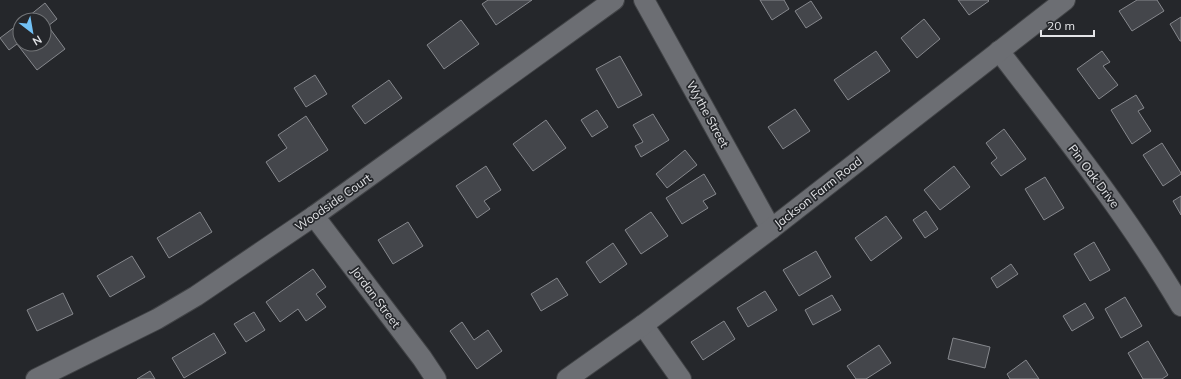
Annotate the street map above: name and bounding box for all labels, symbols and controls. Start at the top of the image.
north arrow [12,12,52,52]
scale bar [1041,12,1094,38]
text: 20 m [1047,18,1075,33]
text: N [30,32,44,49]
street label: Wythe Street [684,78,732,150]
street label: Pin Oak Drive [1065,141,1123,211]
street label: Jackson Farm Road [771,153,865,231]
street label: Woodside Court [292,170,374,234]
street label: Jordan Street [348,263,404,331]

